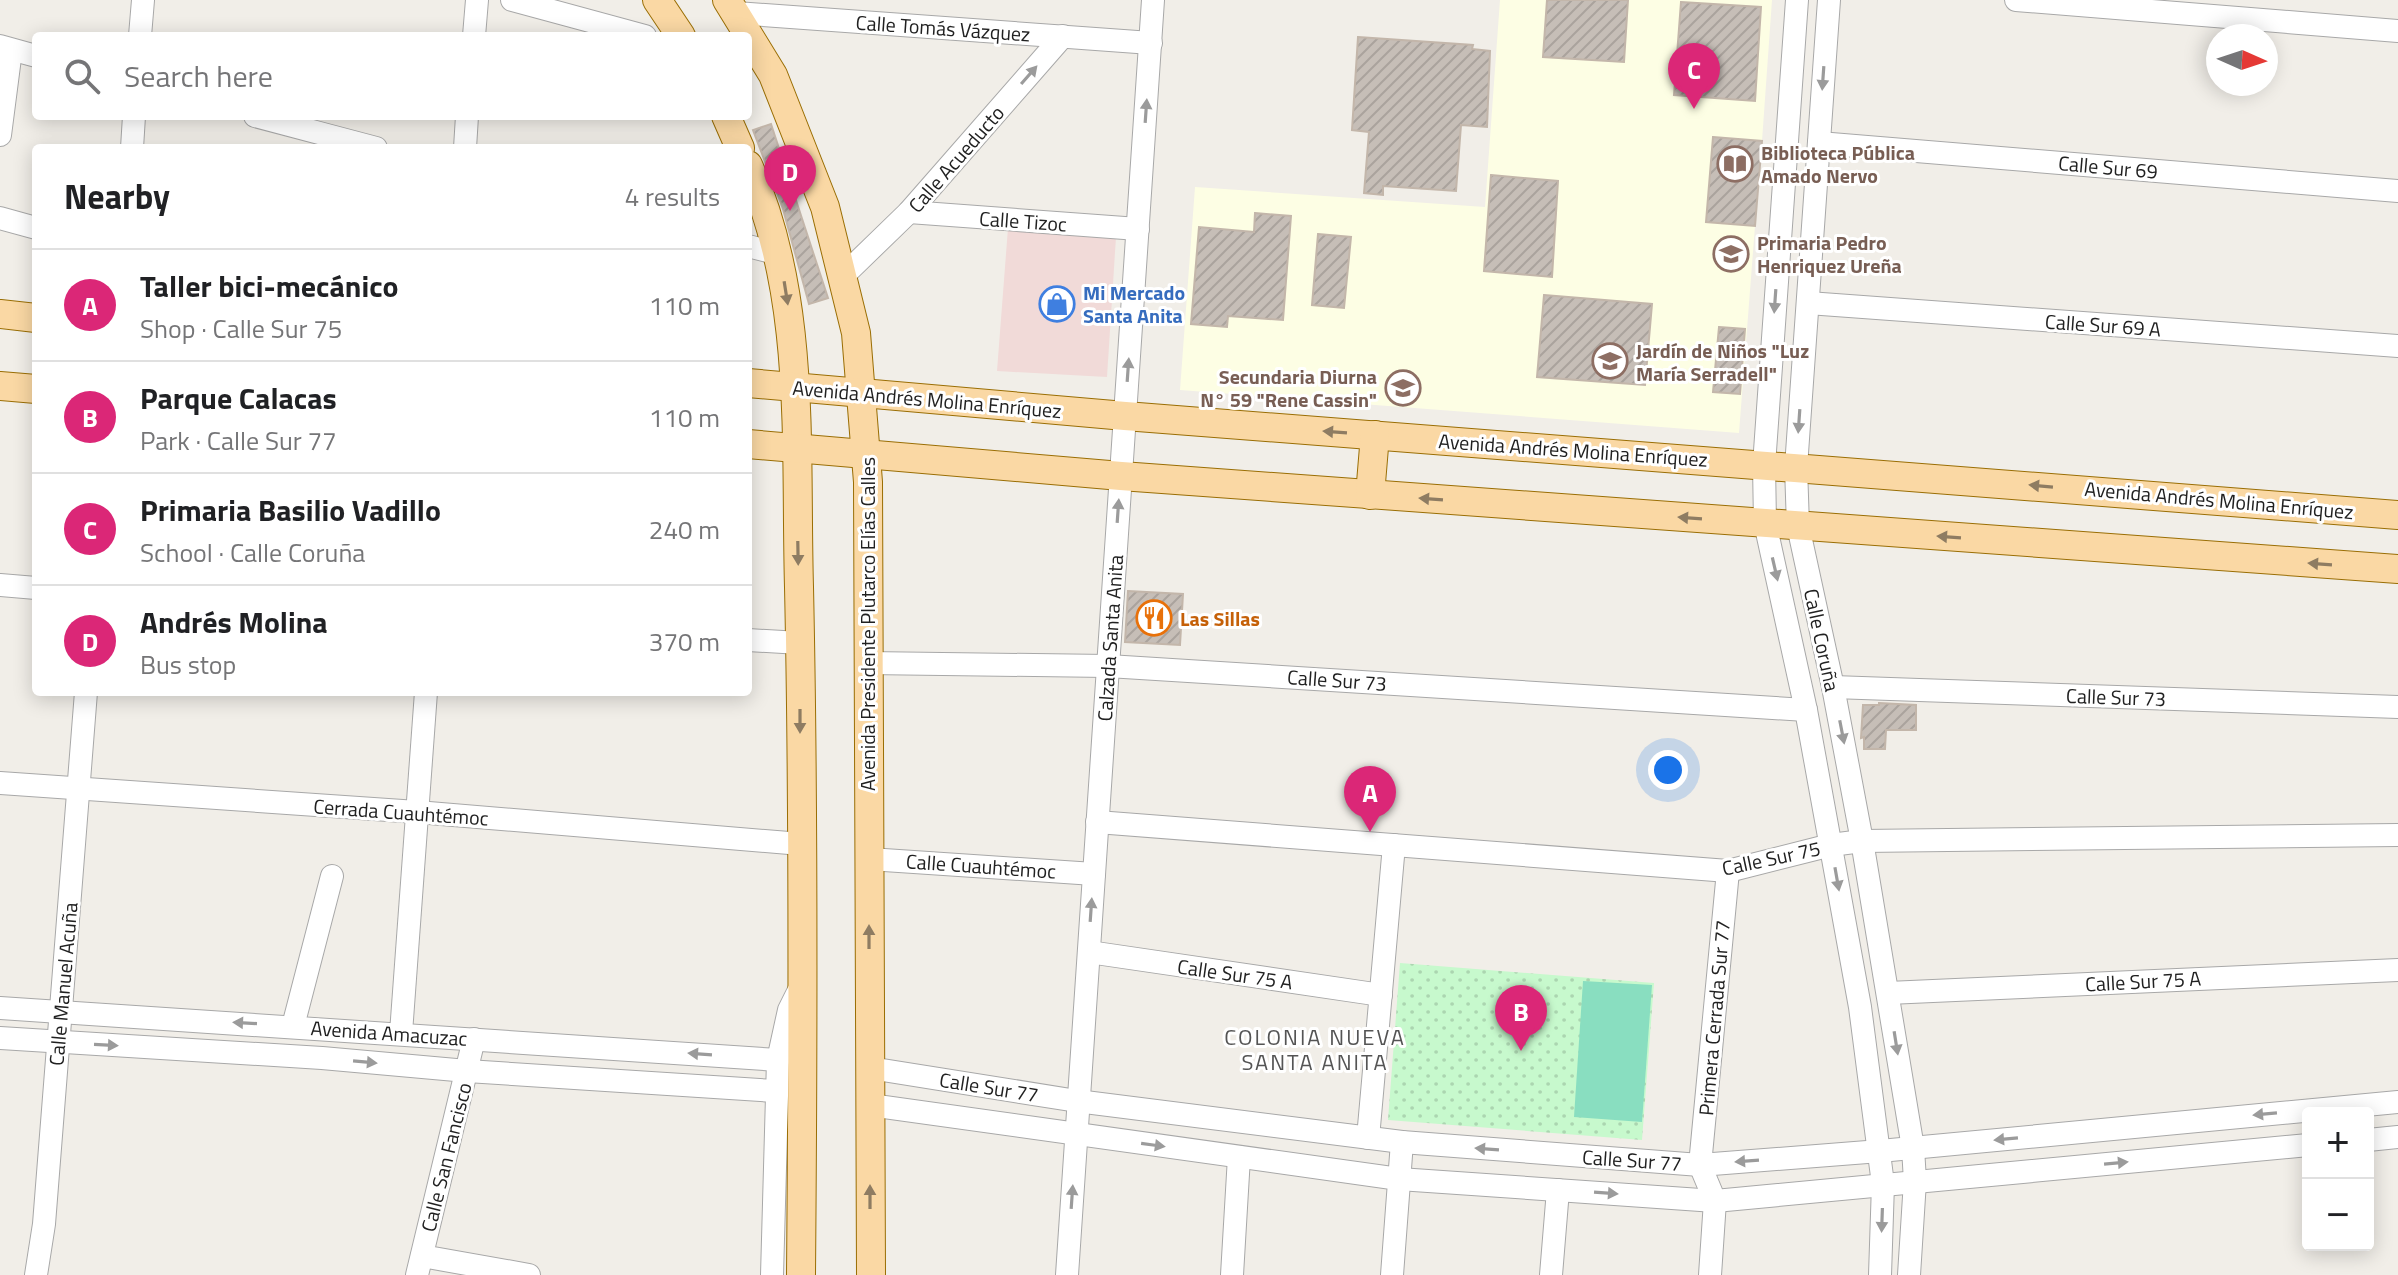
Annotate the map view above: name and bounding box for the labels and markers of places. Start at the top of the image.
pin: C [1668,43,1720,109]
place label: Biblioteca Pública Amado Nervo [1761,137,1915,191]
pin: D [764,145,816,211]
library icon: Biblioteca Pública Amado Nervo [1716,145,1754,183]
place label: Primaria Pedro Henriquez Ureña [1757,227,1902,281]
school or university icon: Primaria Pedro Henriquez Ureña [1712,235,1750,273]
place label: Mi Mercado Santa Anita [1083,277,1185,331]
shop icon: Mi Mercado Santa Anita [1038,285,1076,323]
place label: Jardín de Niños "Luz María Serradell" [1636,335,1809,389]
school or university icon: Jardín de Niños "Luz María Serradell" [1591,342,1629,380]
place label: Secundaria Diurna N° 59 "Rene Cassin" [1200,361,1377,415]
school or university icon: Secundaria Diurna N° 59 "Rene Cassin" [1384,369,1422,407]
restaurant icon: Las Sillas [1135,599,1173,637]
place label: Las Sillas [1180,603,1260,634]
pin: A [1344,766,1396,832]
pin: B [1495,985,1547,1051]

